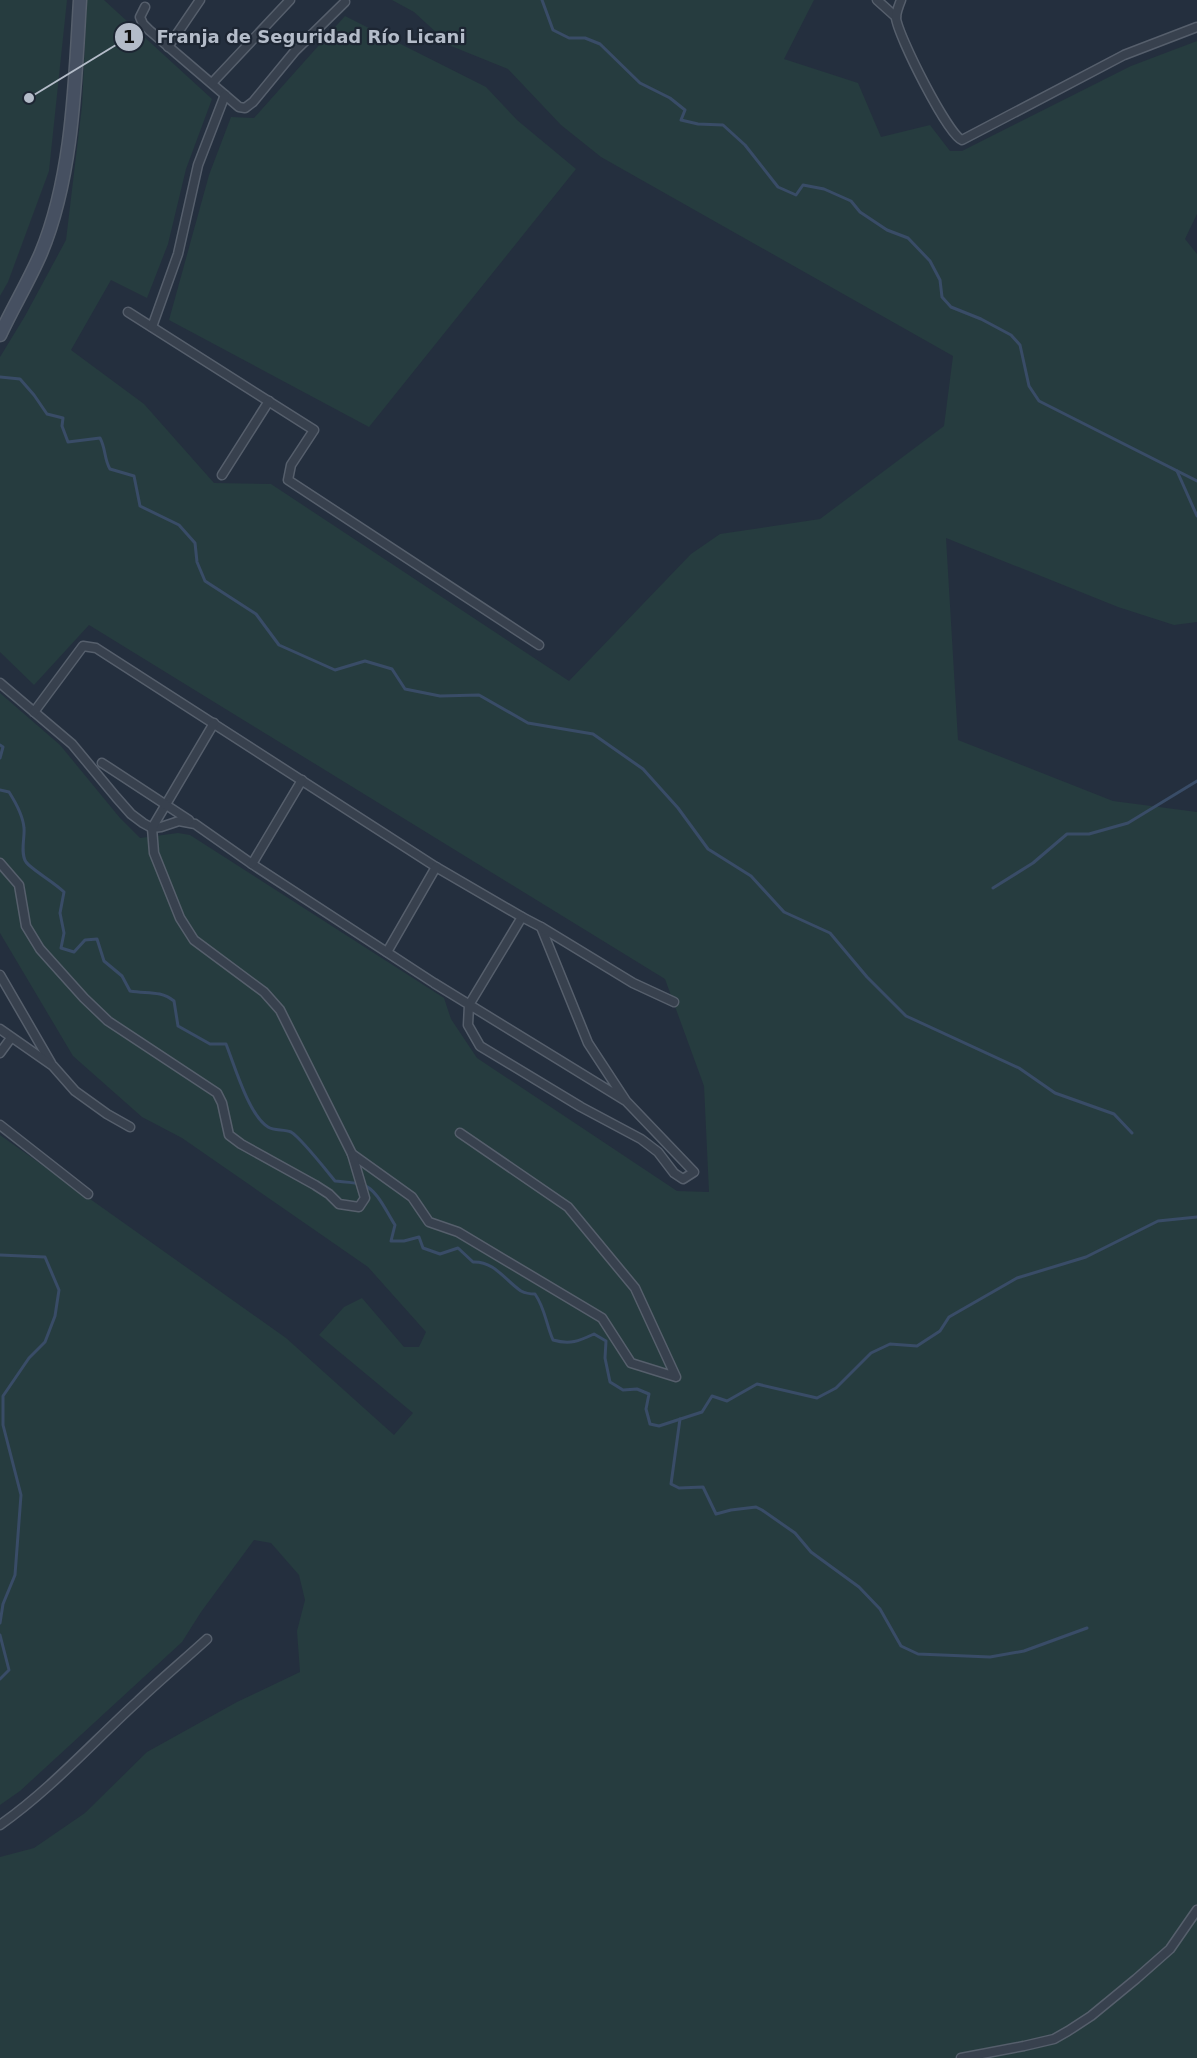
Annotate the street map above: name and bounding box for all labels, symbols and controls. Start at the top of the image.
callout: Franja de Seguridad Río Licani [114,19,477,55]
text: 1 [123,26,135,47]
text: Franja de Seguridad Río Licani [156,26,466,47]

